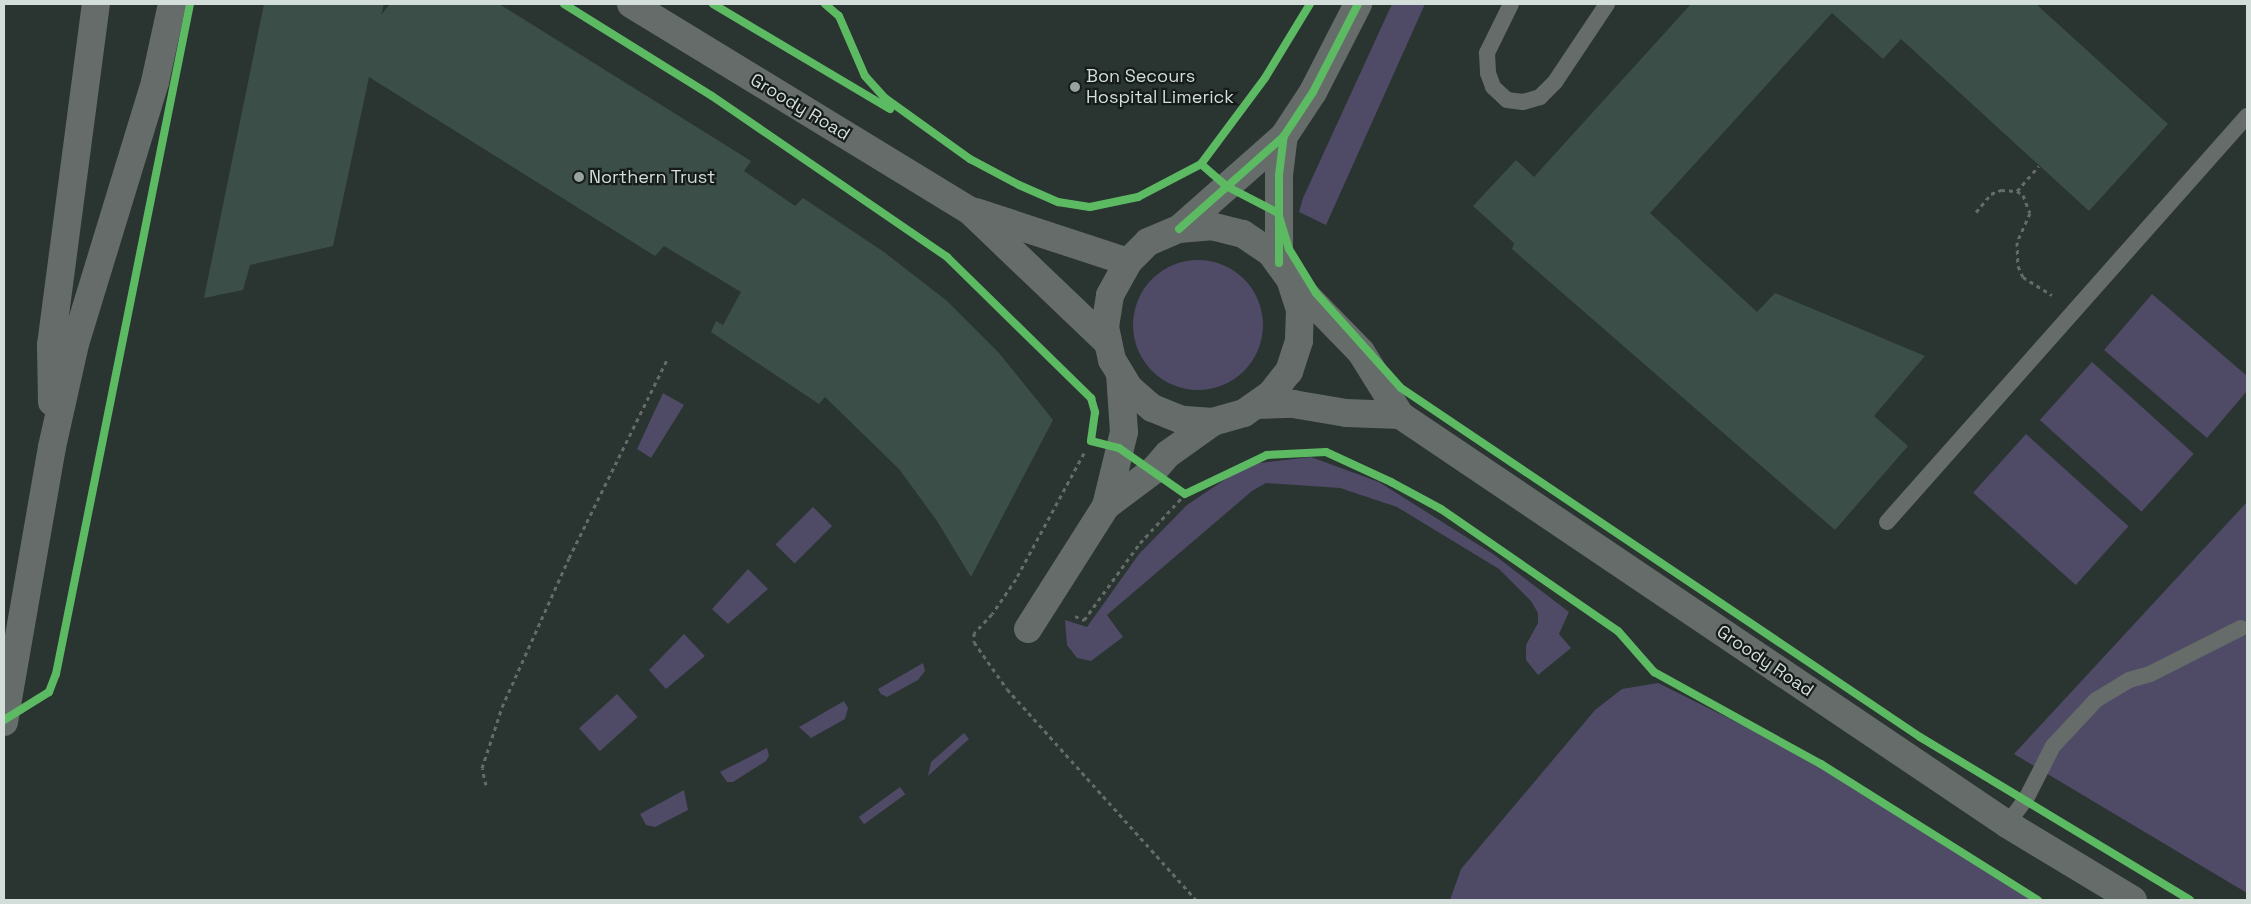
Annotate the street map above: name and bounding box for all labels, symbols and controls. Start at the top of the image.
place label: Bon Secours Hospital Limerick [1086,66,1234,108]
street label: Groody Road [746,69,854,145]
marker: Bon Secours Hospital Limerick [1068,80,1082,94]
place label: Northern Trust [589,166,716,188]
marker: Northern Trust [573,171,585,183]
street label: Groody Road [1713,621,1817,701]

